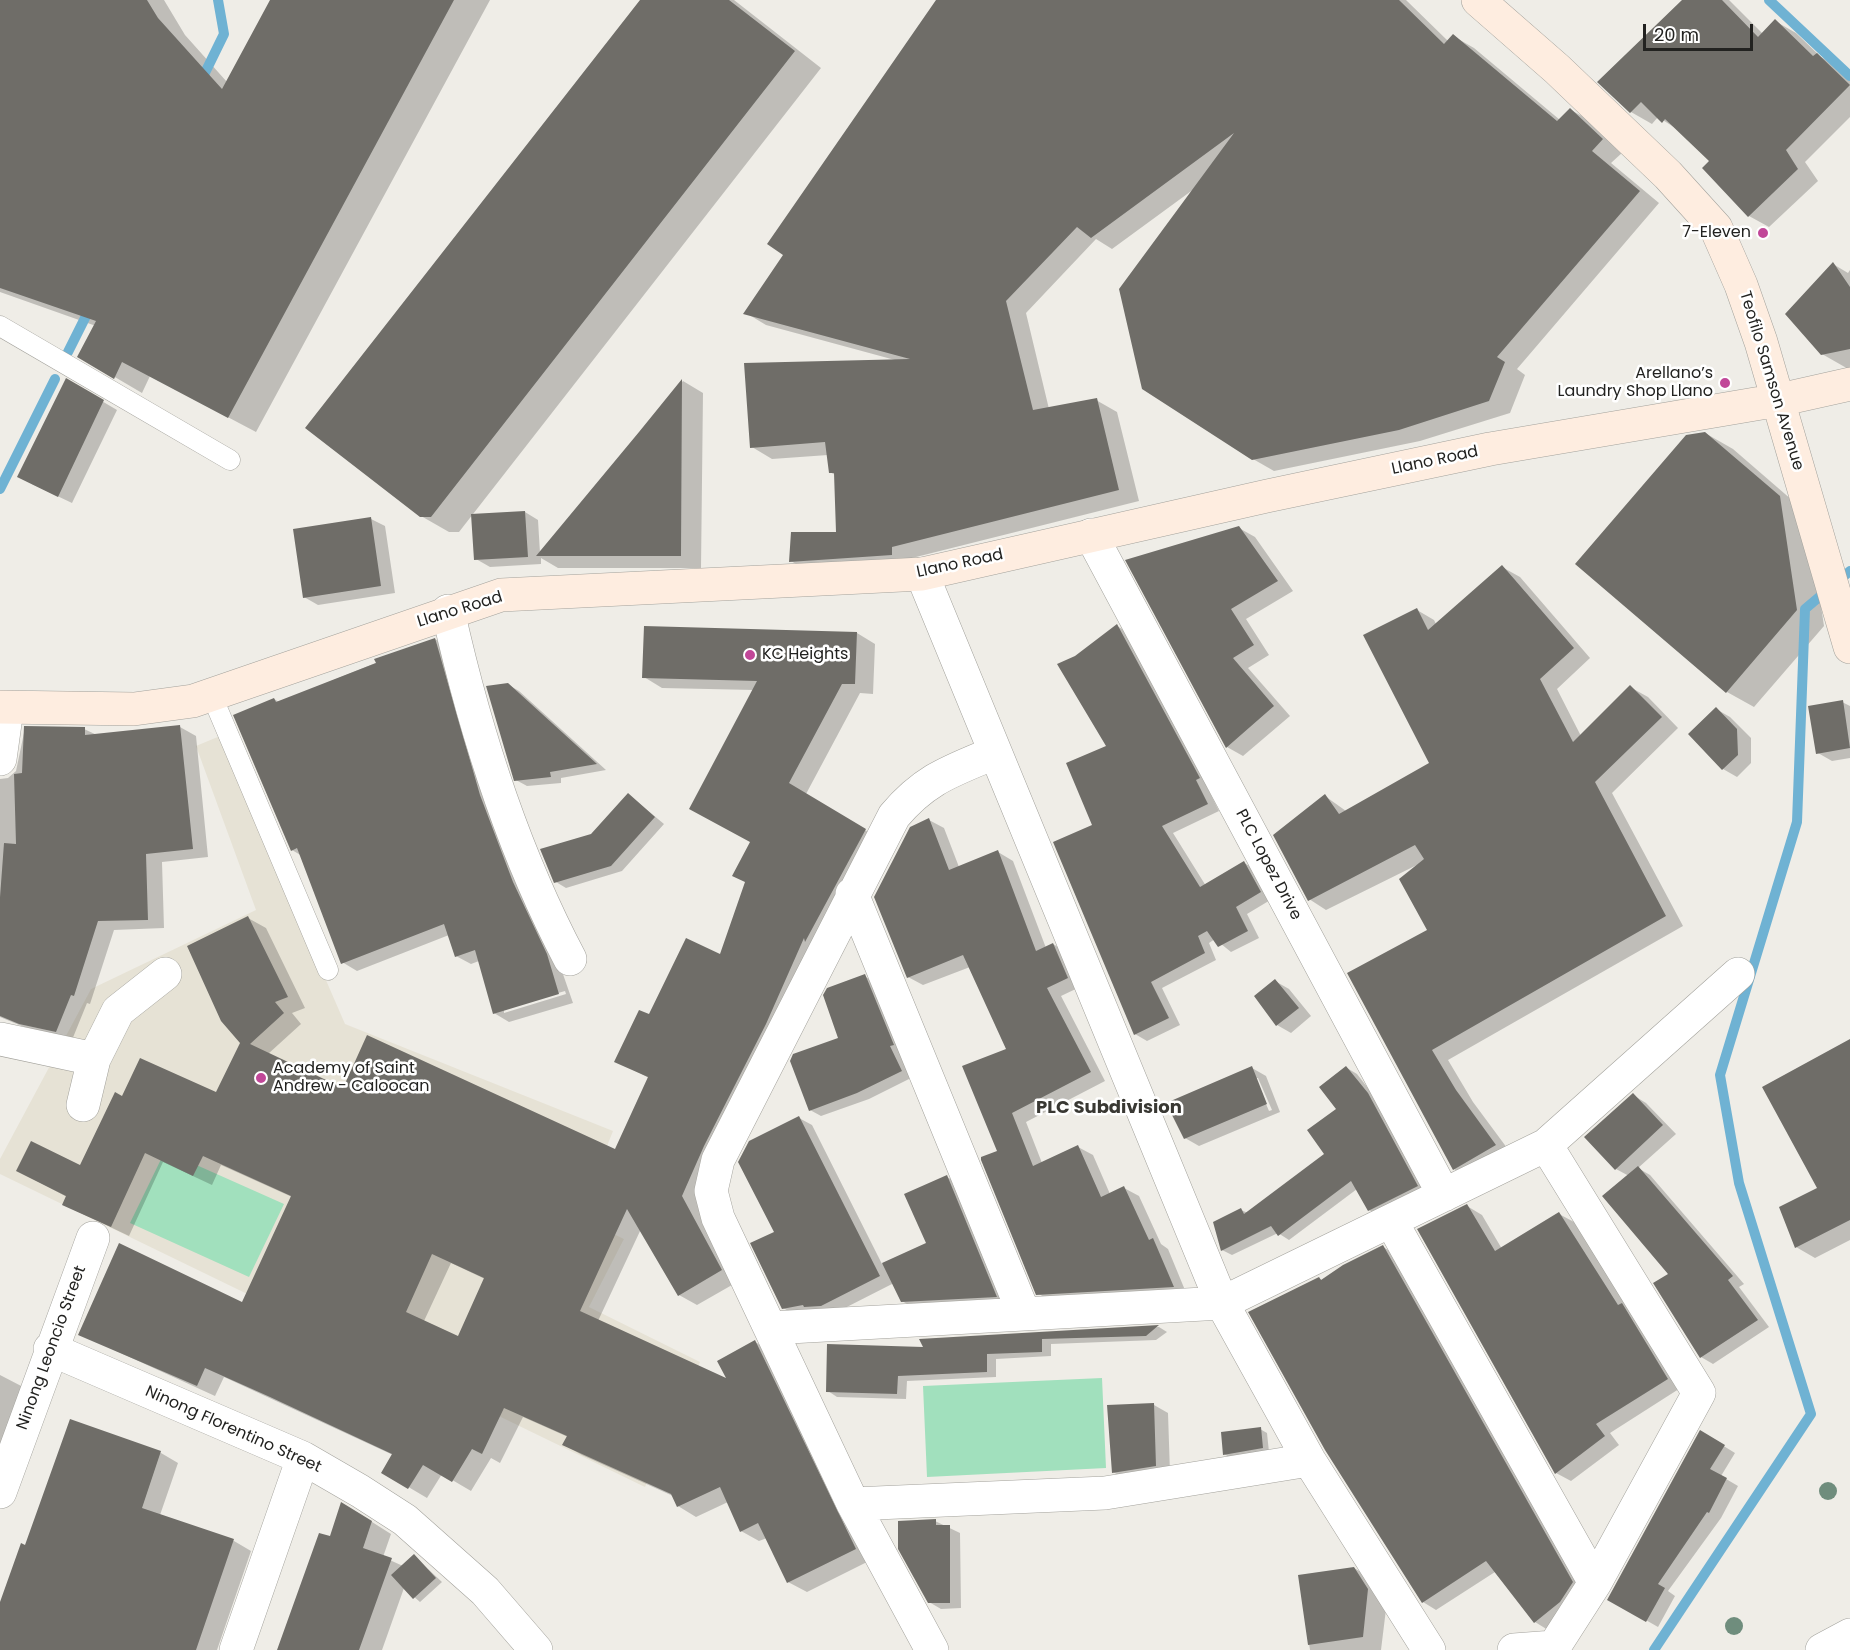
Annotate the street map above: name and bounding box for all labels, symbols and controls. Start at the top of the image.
scale bar [1646,12,1756,50]
text: 20 m [1654,22,1699,47]
place label: 7-Eleven [1682,223,1751,243]
marker: 7-Eleven [1756,226,1770,240]
street label: Teofilo Samson Avenue [1735,289,1807,473]
place label: Arellano’s Laundry Shop Llano [1558,364,1713,402]
marker: Arellano’s Laundry Shop Llano [1718,376,1732,390]
street label: Llano Road [1390,442,1480,480]
street label: Llano Road [915,545,1005,583]
street label: Llano Road [415,588,505,632]
place label: KC Heights [762,645,848,665]
marker: KC Heights [743,648,757,662]
street label: PLC Lopez Drive [1231,806,1305,924]
place label: Academy of Saint Andrew - Caloocan [273,1059,430,1097]
marker: Academy of Saint Andrew - Caloocan [254,1071,268,1085]
district label: PLC Subdivision [1036,1097,1182,1119]
street label: Ninong Leoncio Street [13,1263,91,1433]
street label: Ninong Florentino Street [142,1382,324,1478]

